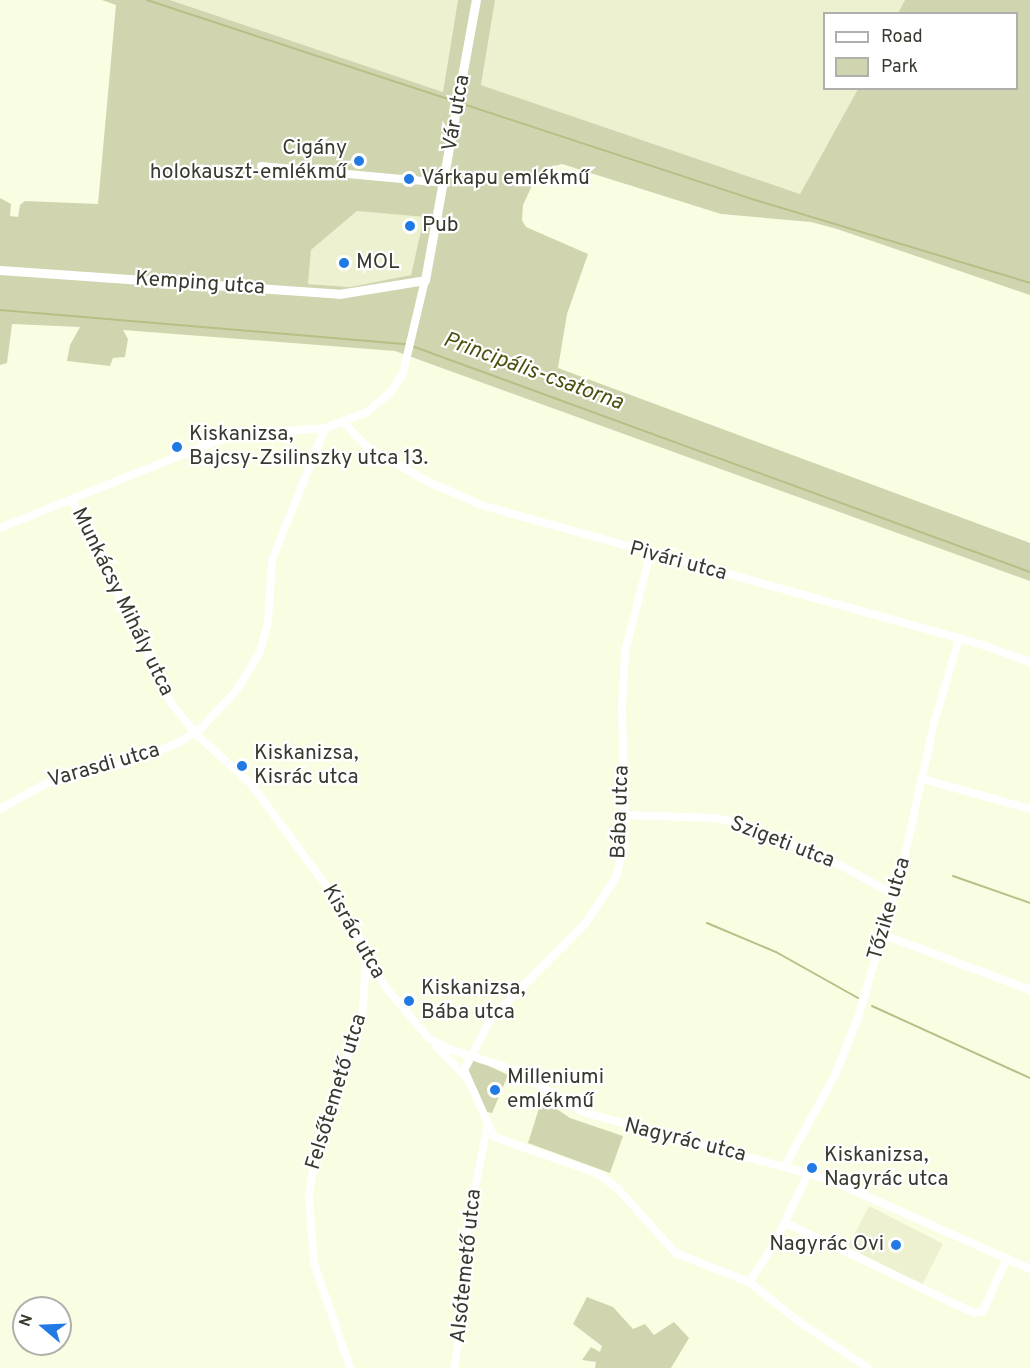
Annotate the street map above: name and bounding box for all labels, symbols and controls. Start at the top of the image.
legend [823,12,1018,90]
text: Road [881,26,923,49]
text: Park [881,56,918,79]
street label: Vár utca [438,73,476,153]
place label: Cigány holokauszt-emlékmű [150,136,347,186]
marker: Cigány holokauszt-emlékmű [352,154,366,168]
place label: Várkapu emlékmű [421,166,590,192]
marker: Várkapu emlékmű [402,172,416,186]
place label: Pub [422,213,459,239]
marker: Pub [403,219,417,233]
place label: MOL [356,250,400,276]
marker: MOL [337,256,351,270]
street label: Kemping utca [134,267,266,301]
water label: Principális-csatorna [439,327,627,417]
place label: Kiskanizsa, Bajcsy-Zsilinszky utca 13. [189,422,428,472]
marker: Kiskanizsa, Bajcsy-Zsilinszky utca 13. [170,440,184,454]
street label: Munkácsy Mihály utca [65,504,179,700]
street label: Pivári utca [627,537,729,587]
street label: Varasdi utca [45,738,163,794]
place label: Kiskanizsa, Kisrác utca [254,741,359,791]
marker: Kiskanizsa, Kisrác utca [235,759,249,773]
street label: Bába utca [607,765,635,859]
street label: Szigeti utca [726,812,838,874]
street label: Tőzike utca [863,855,917,963]
street label: Kisrác utca [316,880,390,984]
place label: Kiskanizsa, Bába utca [421,976,525,1026]
marker: Kiskanizsa, Bába utca [402,994,416,1008]
street label: Felsőtemető utca [301,1011,373,1173]
place label: Milleniumi emlékmű [507,1065,604,1115]
marker: Milleniumi emlékmű [488,1083,502,1097]
street label: Nagyrác utca [622,1114,748,1168]
place label: Kiskanizsa, Nagyrác utca [824,1143,948,1193]
marker: Kiskanizsa, Nagyrác utca [805,1161,819,1175]
street label: Alsótemető utca [446,1188,488,1344]
place label: Nagyrác Ovi [769,1232,884,1258]
marker: Nagyrác Ovi [889,1238,903,1252]
north arrow [12,1296,72,1356]
text: N [16,1312,38,1329]

